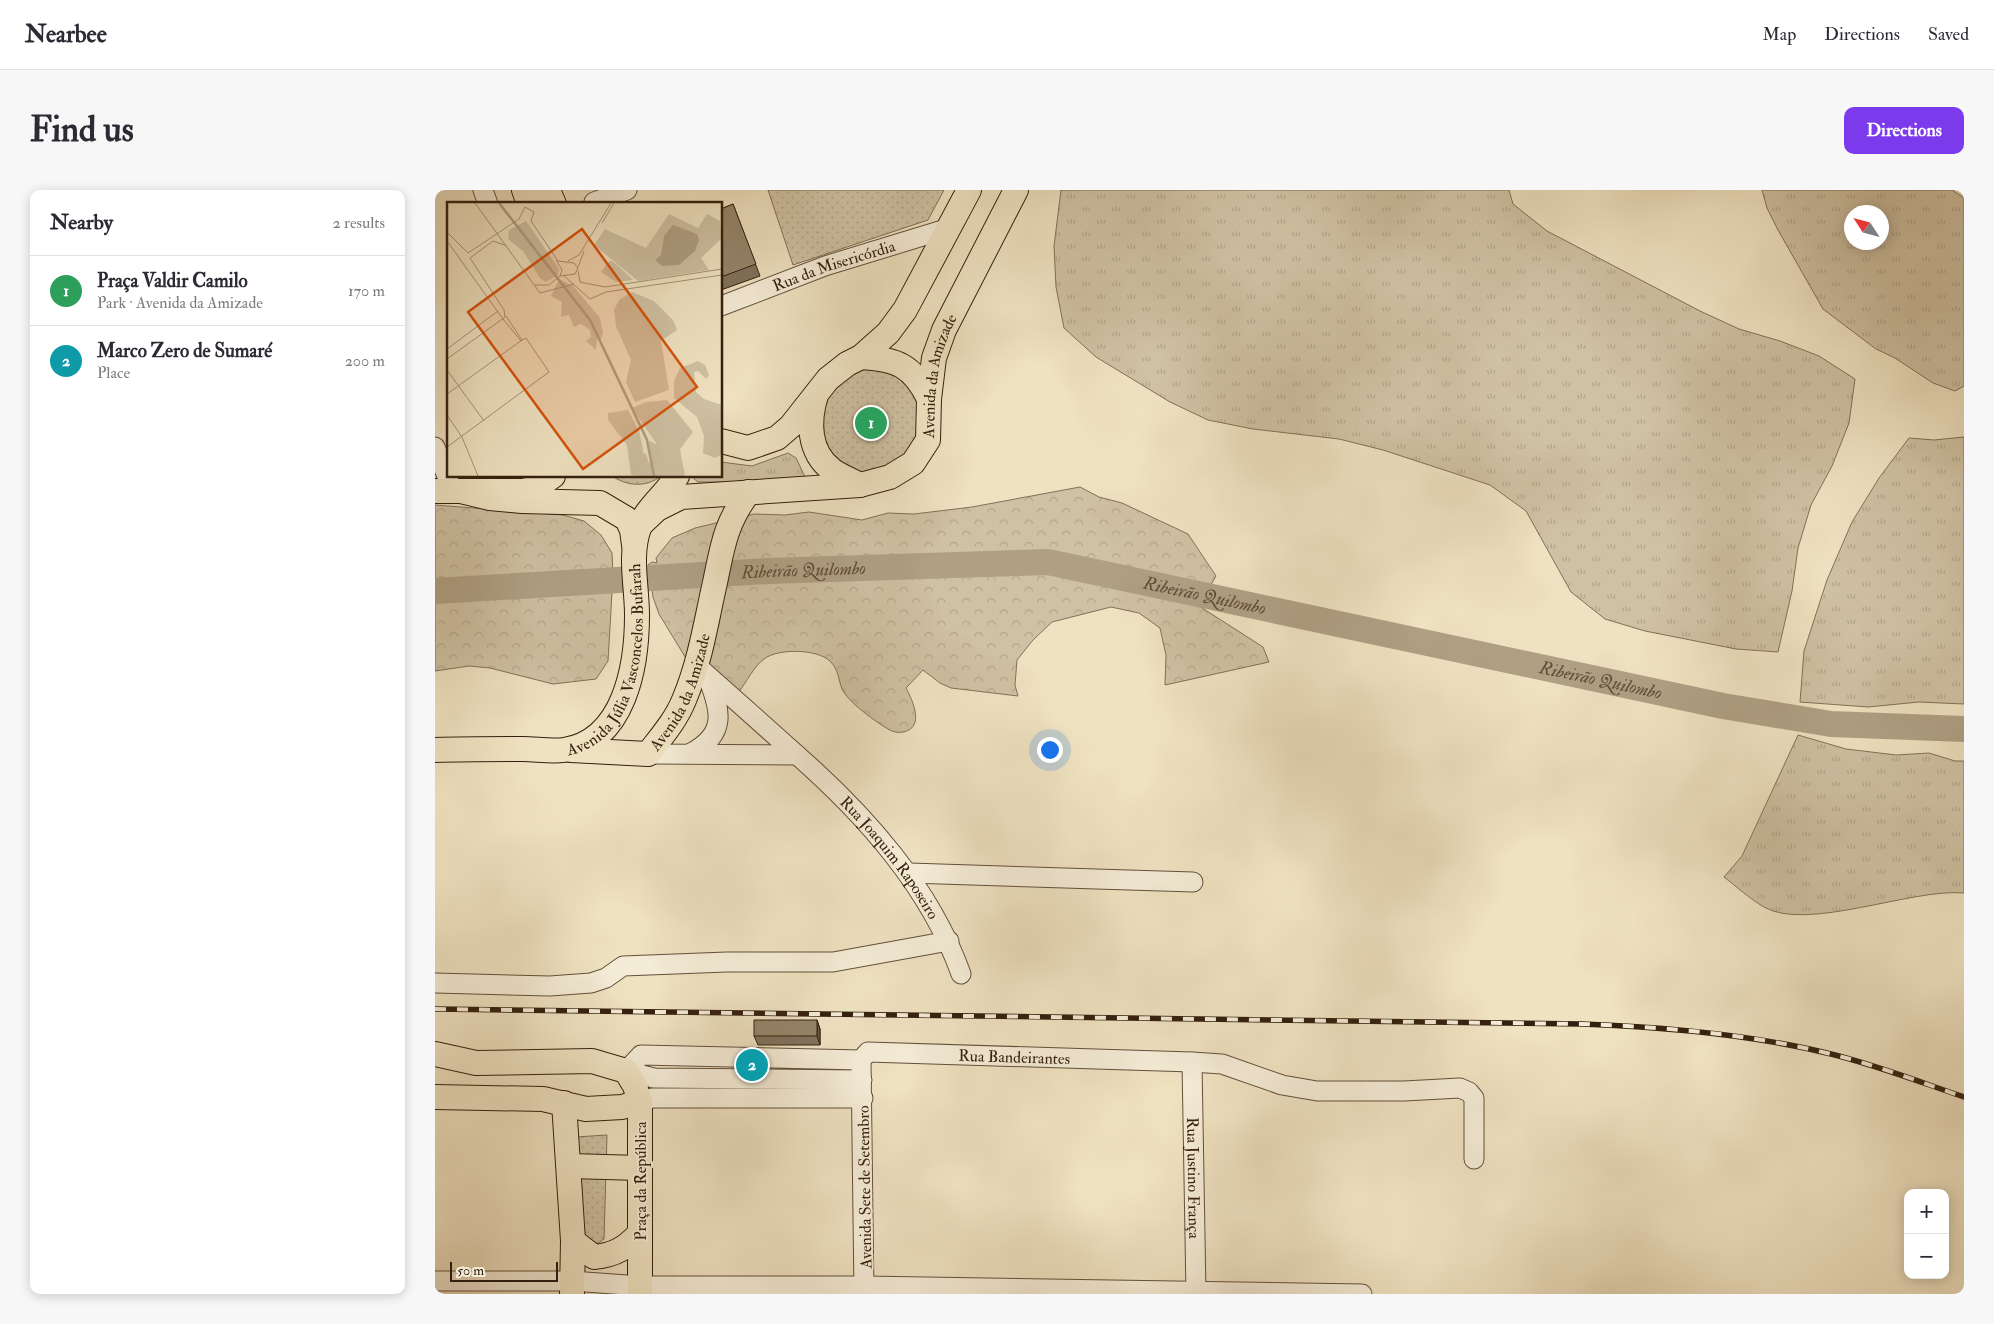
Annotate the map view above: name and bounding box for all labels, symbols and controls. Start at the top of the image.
text: Nearbee [25,19,107,50]
text: Map [1763,23,1796,46]
text: Directions [1824,23,1900,46]
text: Saved [1928,23,1969,46]
button: Directions [1844,107,1964,154]
text: Find us [30,108,134,152]
inset map [447,202,723,478]
north arrow [1844,205,1889,250]
text: Nearby [50,209,113,236]
text: 2 results [332,213,385,233]
street label: Rua da Misericórdia [770,236,898,296]
text: Praça Valdir Camilo [97,269,248,293]
text: 1 [63,281,69,301]
text: 170 m [348,281,385,301]
text: Park · Avenida da Amizade [97,293,263,313]
street label: Avenida da Amizade [919,310,962,439]
text: Marco Zero de Sumaré [97,339,272,363]
text: 2 [62,351,70,371]
text: 200 m [345,351,385,371]
text: Place [97,363,130,383]
pin: 1 [855,404,887,442]
water label: Ribeirão Quilombo [739,557,866,585]
street label: Avenida Júlia Vasconcelos Bufarah [564,563,648,761]
water label: Ribeirão Quilombo [1140,571,1268,620]
street label: Avenida da Amizade [645,631,715,756]
water label: Ribeirão Quilombo [1536,656,1664,705]
your location [1037,737,1063,763]
street label: Rua Joaquim Raposeiro [836,792,943,923]
pin: 2 [736,1046,768,1084]
street label: Rua Bandeirantes [958,1046,1070,1069]
street label: Avenida Sete de Setembro [854,1105,876,1270]
street label: Rua Justino França [1181,1117,1204,1239]
street label: Praça da República [631,1121,652,1241]
map controls [1904,1189,1949,1279]
button: + [1904,1189,1949,1234]
button: − [1904,1234,1949,1279]
scale bar [450,1259,557,1282]
text: 50 m [457,1262,484,1279]

